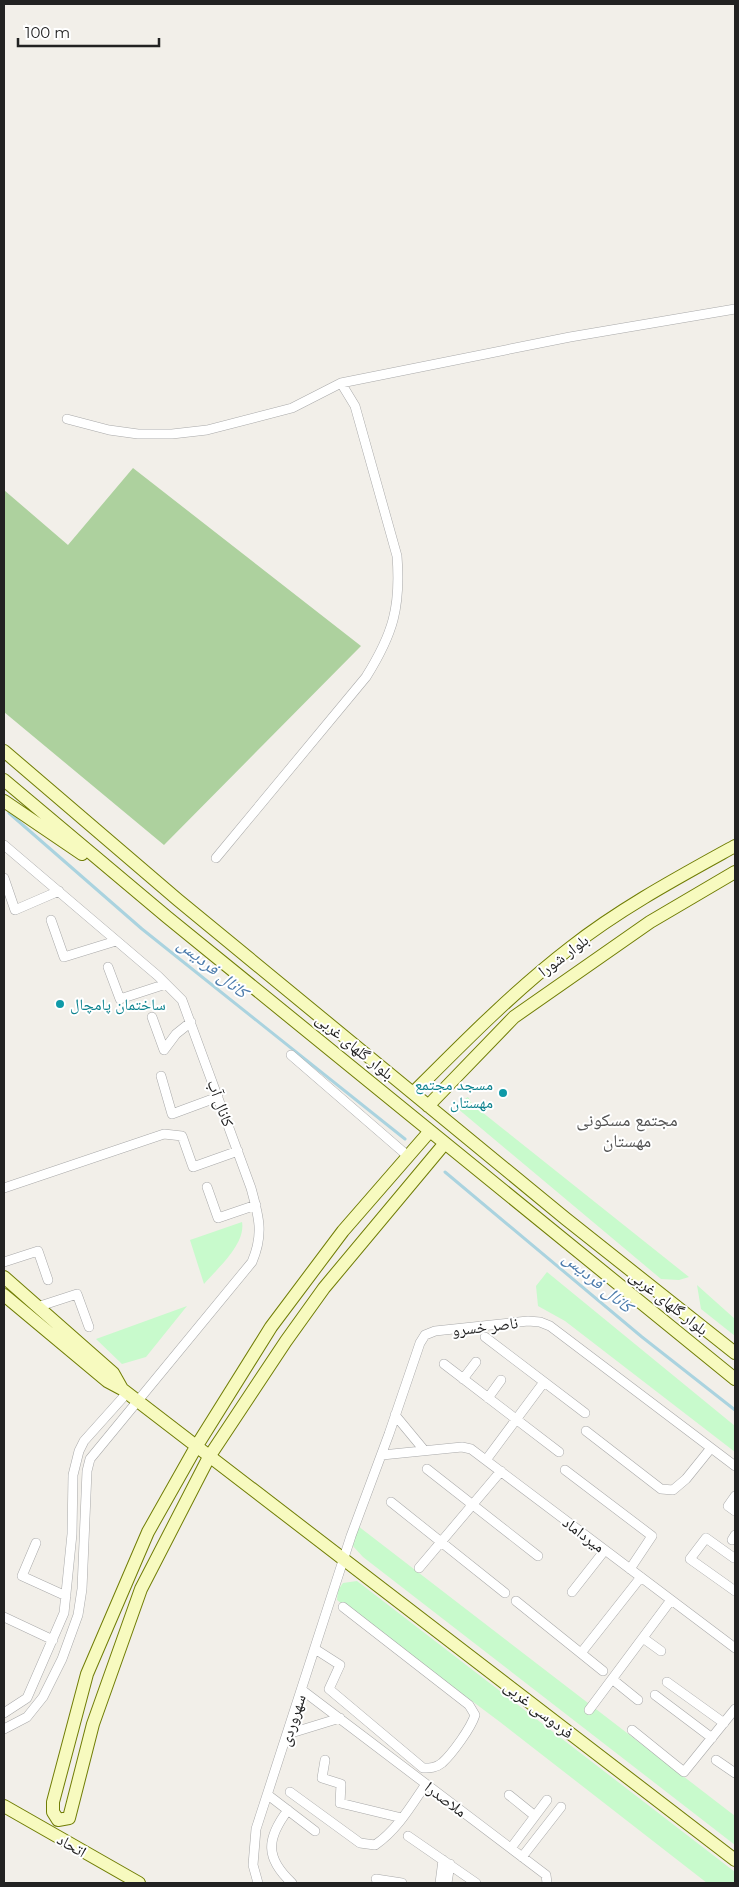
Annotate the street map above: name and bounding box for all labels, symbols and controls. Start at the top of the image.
scale bar [18,15,159,47]
text: 100 m [25,23,70,42]
street label: بلوار شورا [534,930,592,980]
water label: کانال فردیس [174,933,255,1005]
place label: ساختمان پامچال [70,995,166,1015]
marker: ساختمان پامچال [54,998,66,1010]
street label: بلوار گلهای غربی [311,1009,397,1084]
place label: مسجد مجتمع مهستان [415,1075,493,1113]
street label: کانال آب [202,1077,238,1130]
marker: مسجد مجتمع مهستان [497,1087,509,1099]
district label: مجتمع مسکونی مهستان [576,1109,678,1152]
water label: کانال فردیس [559,1247,640,1320]
street label: بلوار گلهای غربی [625,1266,712,1340]
street label: ناصر خسرو [451,1313,519,1340]
street label: میرداماد [559,1512,609,1556]
street label: فردوسی غربی [500,1676,577,1743]
street label: سهروردی [275,1692,311,1749]
street label: ملاصدرا [421,1778,470,1821]
street label: اتحاد [54,1830,90,1861]

